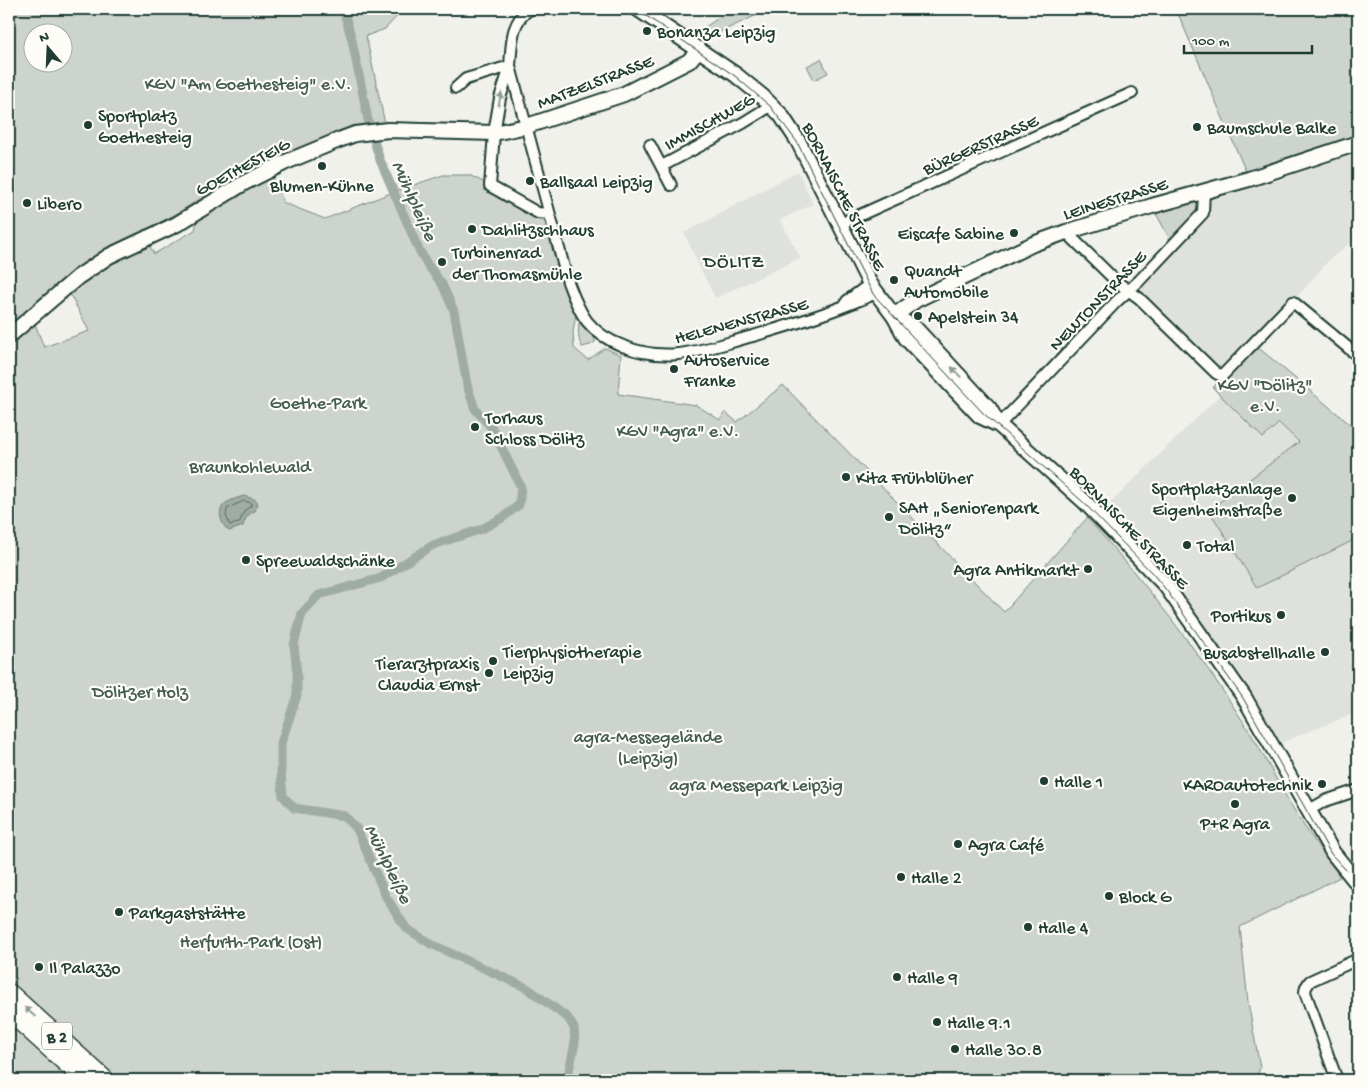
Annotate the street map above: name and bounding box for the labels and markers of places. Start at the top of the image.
place label: Bonanza Leipzig [656,23,776,44]
marker: Bonanza Leipzig [641,25,653,37]
place label: Sportplatz Goethesteig [98,107,192,149]
marker: Sportplatz Goethesteig [82,119,94,131]
place label: Baumschule Balke [1206,119,1337,140]
marker: Baumschule Balke [1191,121,1203,133]
marker: Blumen-Kühne [316,160,328,172]
place label: Ballsaal Leipzig [539,173,653,194]
marker: Ballsaal Leipzig [524,175,536,187]
place label: Blumen-Kühne [269,177,375,198]
place label: Libero [37,195,82,216]
marker: Libero [21,197,33,209]
place label: Dahlitzschhaus [481,221,595,242]
marker: Dahlitzschhaus [466,223,478,235]
place label: Eiscafe Sabine [897,225,1005,246]
marker: Eiscafe Sabine [1008,227,1020,239]
place label: Turbinenrad der Thomasmühle [451,244,583,286]
marker: Turbinenrad der Thomasmühle [436,256,448,268]
place label: Quandt Automobile [904,262,989,304]
marker: Quandt Automobile [888,274,900,286]
place label: Apelstein 34 [928,308,1019,329]
marker: Apelstein 34 [912,310,924,322]
place label: Autoservice Franke [683,351,770,393]
marker: Autoservice Franke [668,363,680,375]
place label: Torhaus Schloss Dölitz [484,409,585,451]
marker: Torhaus Schloss Dölitz [469,421,481,433]
place label: Kita Frühblüher [856,469,974,490]
marker: Kita Frühblüher [840,471,852,483]
place label: Sportplatzanlage Eigenheimstraße [1152,480,1283,522]
marker: Sportplatzanlage Eigenheimstraße [1286,492,1298,504]
place label: SAH „Seniorenpark Dölitz“ [898,499,1040,541]
marker: SAH „Seniorenpark Dölitz“ [883,511,895,523]
place label: Total [1196,537,1235,558]
marker: Total [1181,539,1193,551]
place label: Spreewaldschänke [256,552,396,573]
marker: Spreewaldschänke [240,554,252,566]
place label: Agra Antikmarkt [954,561,1080,582]
marker: Agra Antikmarkt [1082,563,1094,575]
place label: Portikus [1210,607,1272,628]
marker: Portikus [1275,609,1287,621]
place label: Tierphysiotherapie Leipzig [502,643,642,685]
place label: Busabstellhalle [1202,644,1316,665]
marker: Busabstellhalle [1319,646,1331,658]
place label: Tierarztpraxis Claudia Ernst [375,655,481,697]
marker: Tierphysiotherapie Leipzig [487,655,499,667]
marker: Tierarztpraxis Claudia Ernst [483,667,495,679]
place label: Halle 1 [1054,773,1103,794]
marker: Halle 1 [1038,775,1050,787]
place label: KAROautotechnik [1183,776,1314,797]
marker: KAROautotechnik [1316,778,1328,790]
marker: P+R Agra [1229,798,1241,810]
place label: P+R Agra [1199,815,1271,836]
place label: Agra Café [968,836,1045,857]
marker: Agra Café [952,838,964,850]
place label: Halle 2 [911,869,962,890]
marker: Halle 2 [895,871,907,883]
place label: Block G [1118,888,1172,909]
marker: Block G [1103,890,1115,902]
place label: Parkgaststätte [128,904,246,925]
marker: Parkgaststätte [113,906,125,918]
place label: Halle 4 [1038,919,1089,940]
marker: Halle 4 [1022,921,1034,933]
place label: Il Palazzo [49,959,121,980]
marker: Il Palazzo [33,961,45,973]
place label: Halle 9 [907,969,958,990]
marker: Halle 9 [891,971,903,983]
place label: Halle 9.1 [947,1014,1011,1035]
marker: Halle 9.1 [931,1016,943,1028]
place label: Halle 30.8 [965,1041,1042,1062]
marker: Halle 30.8 [949,1043,961,1055]

